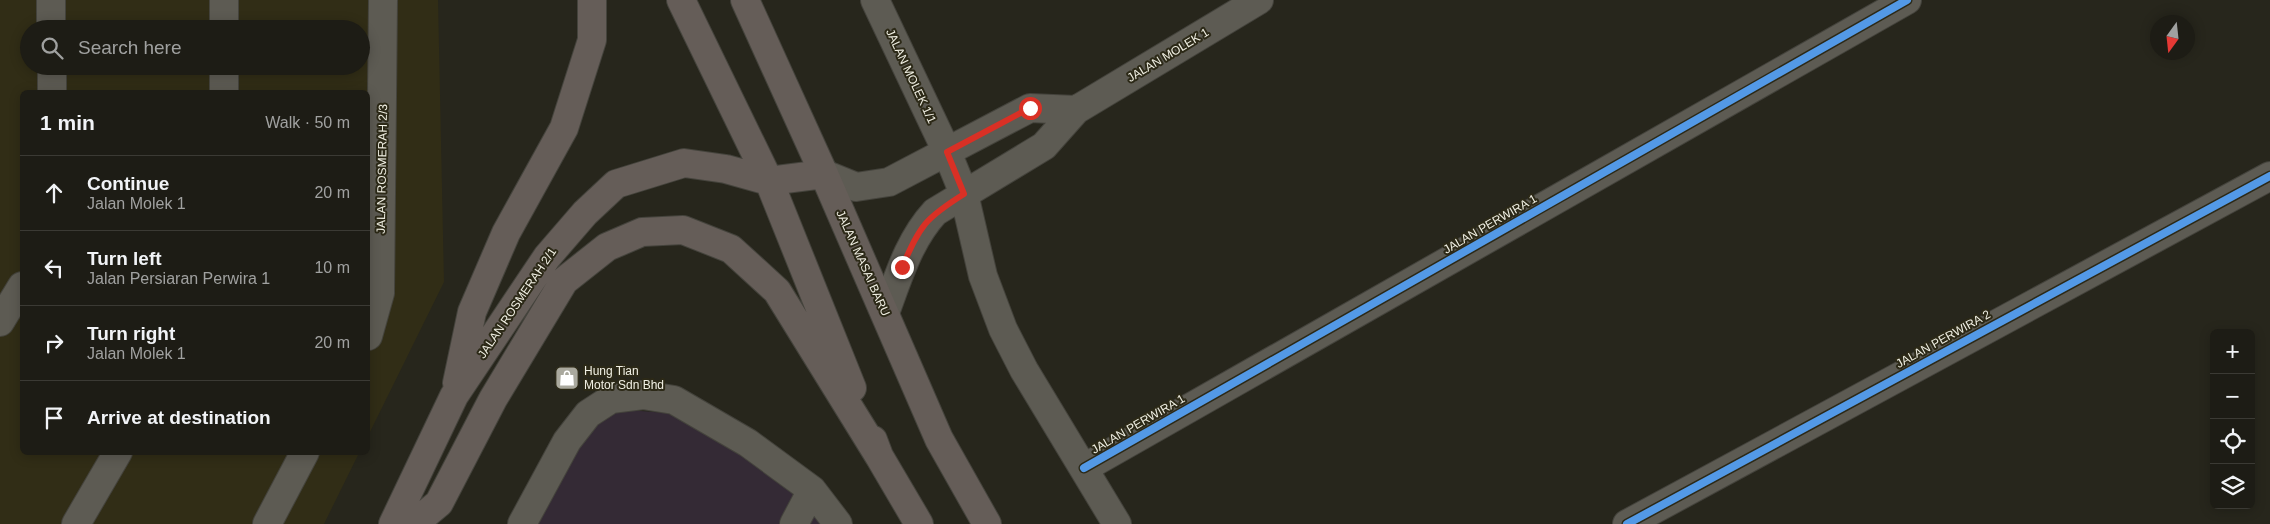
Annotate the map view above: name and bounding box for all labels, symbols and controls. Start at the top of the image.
north arrow [2150,15,2195,60]
search box [20,20,370,75]
street label: JALAN MOLEK 1 [1125,25,1212,85]
street label: JALAN MOLEK 1/1 [883,26,939,126]
icon: search [38,34,66,62]
text: Search here [78,37,182,58]
route start [1019,97,1042,120]
street label: JALAN ROSMERAH 2/3 [374,104,390,234]
text: 1 min [40,111,95,134]
text: Walk · 50 m [265,114,350,131]
text: Continue [87,173,169,194]
icon: ahead [40,179,68,207]
text: 20 m [314,184,350,201]
street label: JALAN PERWIRA 1 [1441,191,1540,257]
text: Jalan Molek 1 [87,195,186,212]
street label: JALAN MASAI BARU [833,208,893,318]
street label: JALAN ROSMERAH 2/1 [475,245,559,361]
text: Turn left [87,248,162,269]
icon: left [40,254,68,282]
route end [891,256,914,279]
text: 10 m [314,259,350,276]
text: Jalan Persiaran Perwira 1 [87,270,270,287]
street label: JALAN PERWIRA 2 [1893,307,1993,371]
text: Turn right [87,323,175,344]
icon: right [40,329,68,357]
map controls [2210,329,2255,509]
button: + [2210,329,2255,374]
text: 20 m [314,334,350,351]
text: Jalan Molek 1 [87,345,186,362]
place label: Hung Tian Motor Sdn Bhd [584,364,664,392]
shop icon: Hung Tian Motor Sdn Bhd [554,365,580,391]
button: − [2210,374,2255,419]
street label: JALAN PERWIRA 1 [1089,391,1188,457]
icon: arrive [40,404,68,432]
text: Arrive at destination [87,407,271,428]
button: locate [2210,419,2255,464]
button: layers [2210,464,2255,509]

